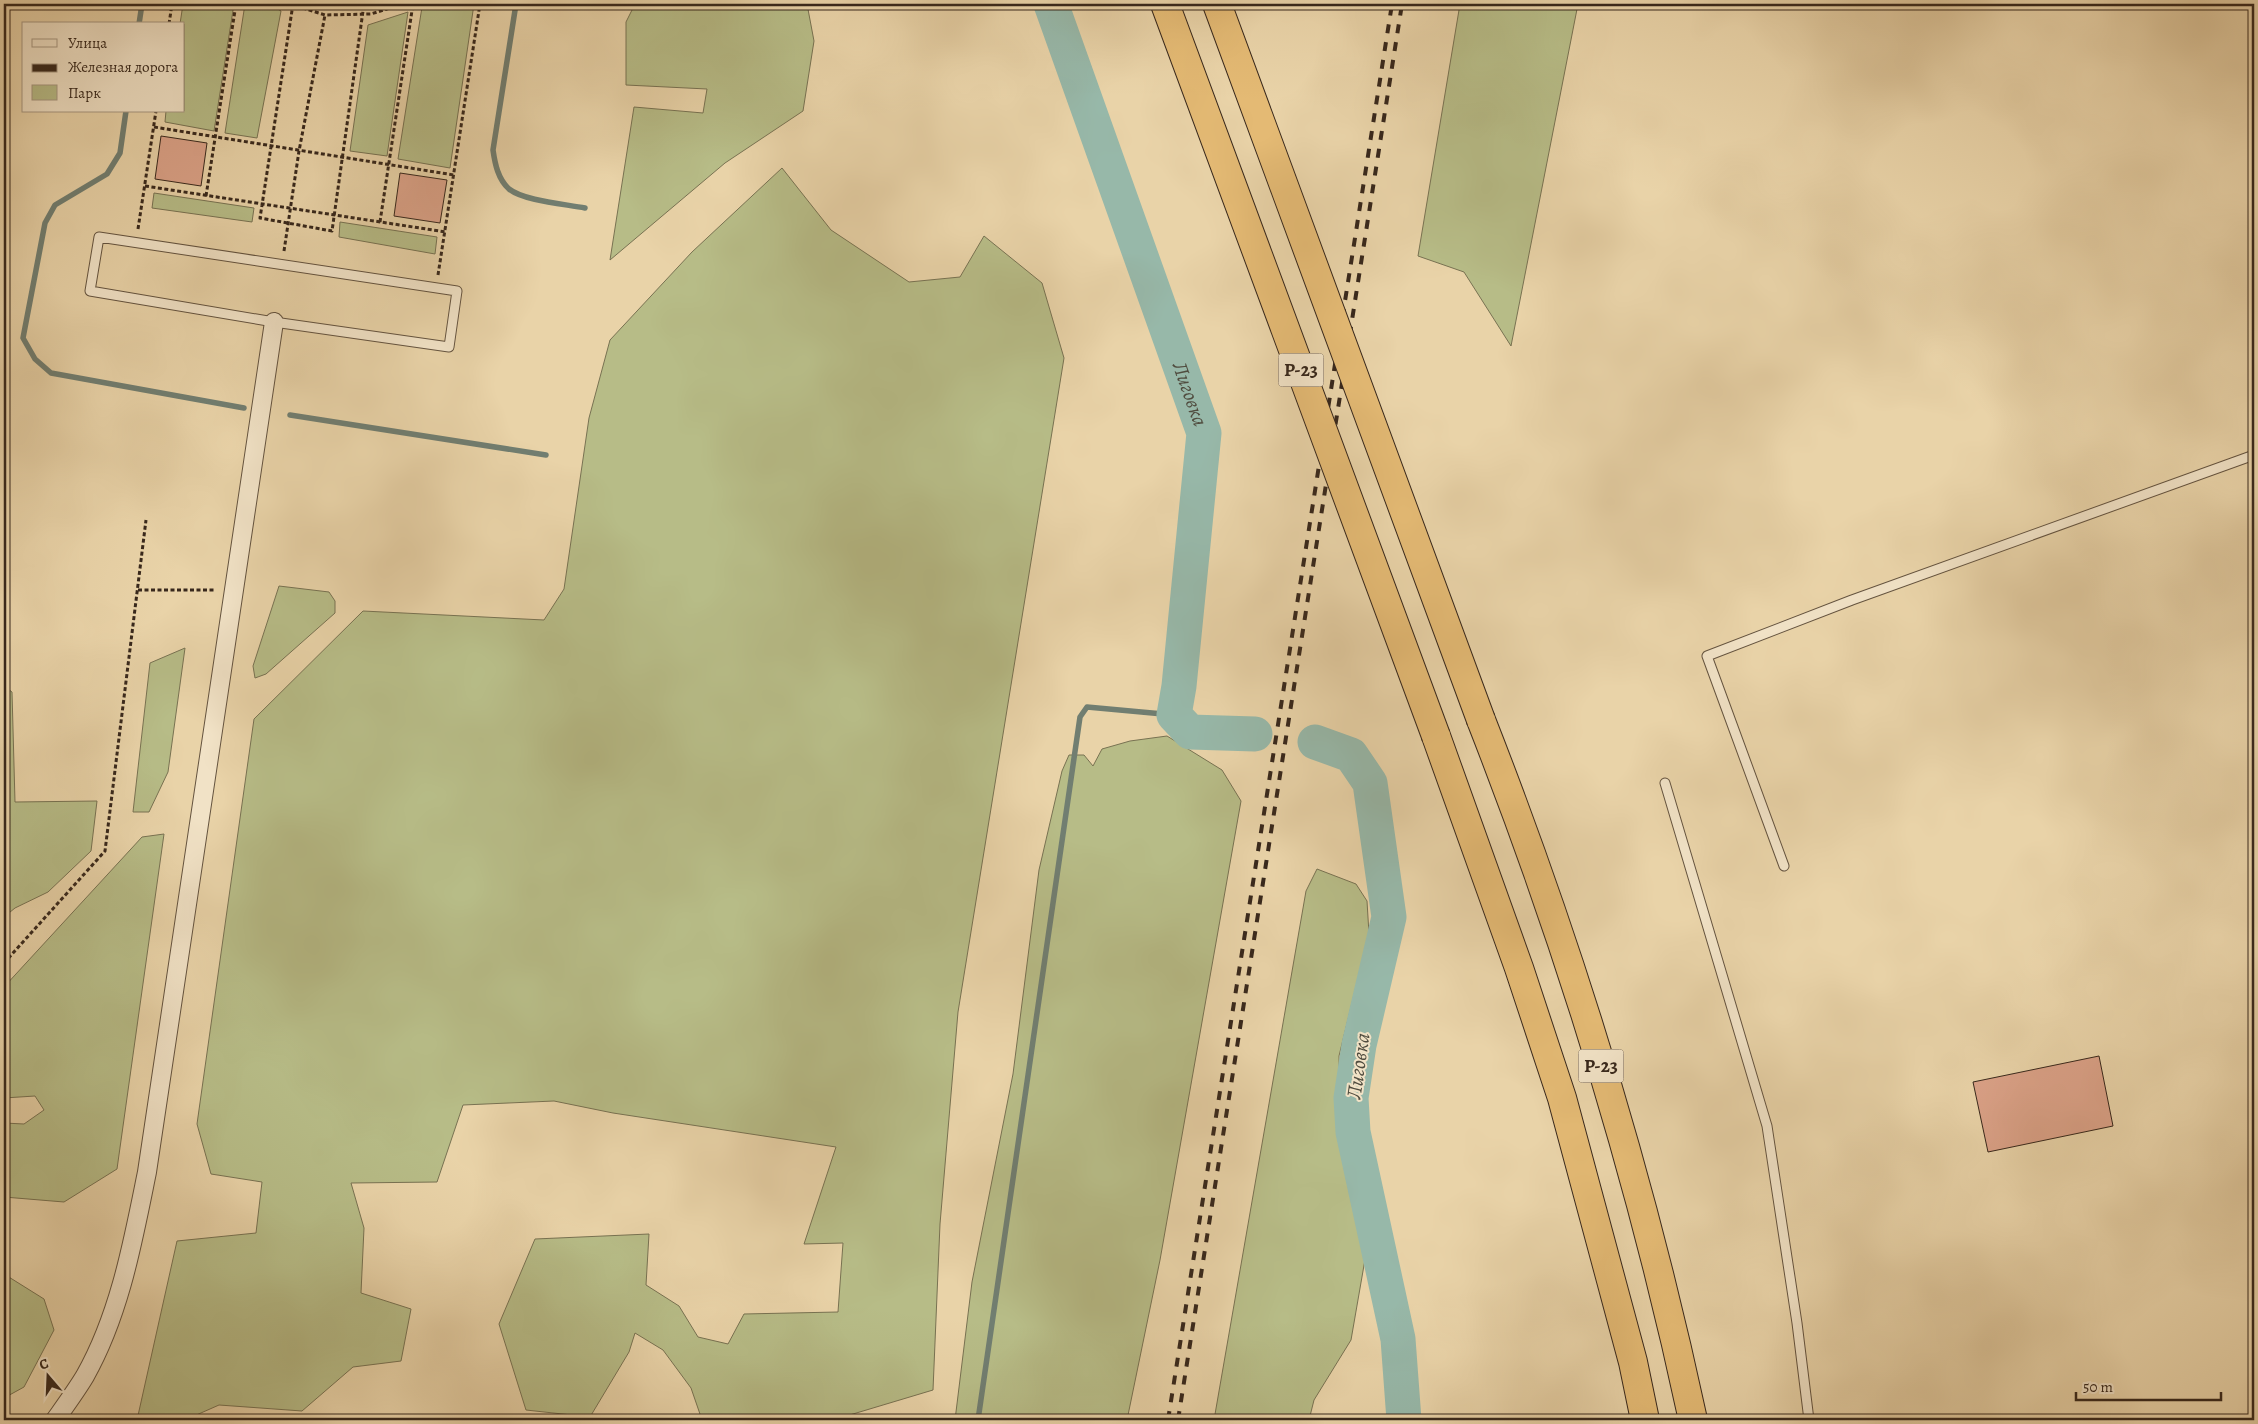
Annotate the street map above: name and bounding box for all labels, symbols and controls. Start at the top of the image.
legend [22,22,185,112]
text: Улица [68,33,107,53]
text: Железная дорога [68,57,178,77]
text: Парк [68,83,101,103]
road number: Р-23 [1278,354,1324,386]
water label: Лиговка [1165,357,1215,430]
water label: Лиговка [1339,1031,1377,1102]
road number: Р-23 [1578,1050,1624,1082]
north arrow [22,1352,72,1402]
text: С [37,1354,51,1375]
scale bar [2076,1369,2220,1401]
text: 50 m [2083,1377,2113,1397]

